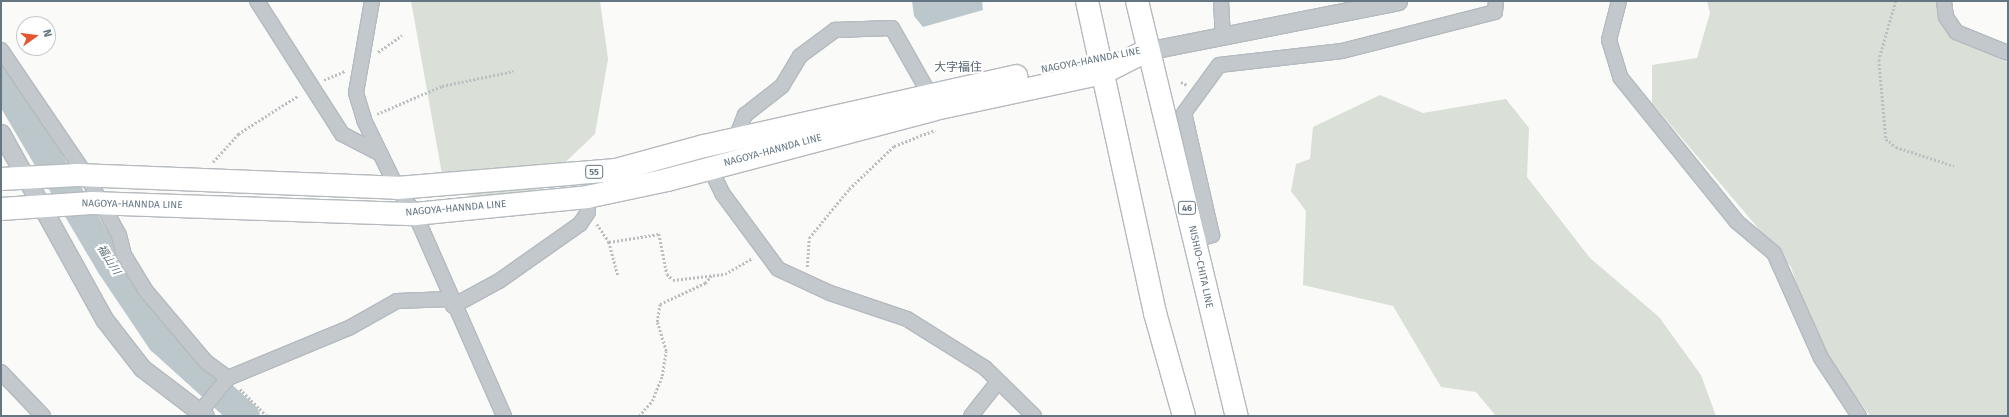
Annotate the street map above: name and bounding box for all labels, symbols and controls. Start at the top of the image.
north arrow [16,16,56,56]
text: N [40,28,54,38]
street label: NAGOYA-HANNDA LINE [1040,45,1142,77]
district label: 大字福住 [934,61,982,75]
street label: NAGOYA-HANNDA LINE [723,132,823,170]
road number: 55 [585,165,603,179]
street label: NAGOYA-HANNDA LINE [81,198,183,212]
street label: NAGOYA-HANNDA LINE [405,199,507,219]
road number: 46 [1177,201,1197,215]
street label: NISHIO-CHITA LINE [1185,224,1215,310]
water label: 福山川 [94,243,122,277]

